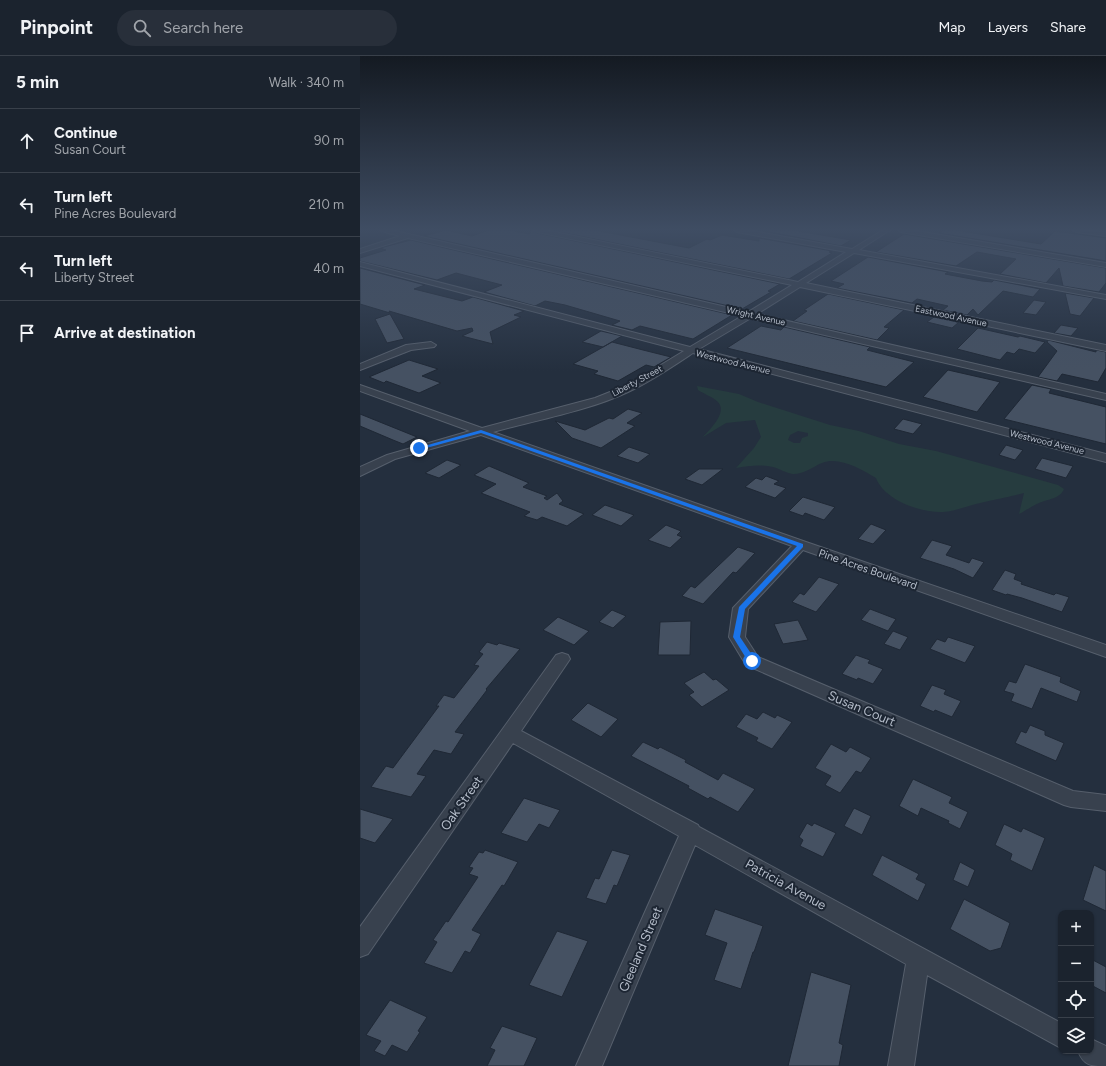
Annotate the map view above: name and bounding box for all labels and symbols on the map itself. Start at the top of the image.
street label: Wright Avenue [726,303,787,328]
street label: Eastwood Avenue [914,303,988,328]
street label: Westwood Avenue [695,347,771,376]
street label: Liberty Street [610,362,664,398]
street label: Westwood Avenue [1009,427,1085,456]
route end [410,439,428,457]
street label: Pine Acres Boulevard [817,546,919,592]
route start [743,652,761,670]
street label: Susan Court [826,688,898,729]
street label: Oak Street [437,773,486,833]
street label: Patricia Avenue [743,856,829,913]
street label: Gleeland Street [616,904,665,994]

